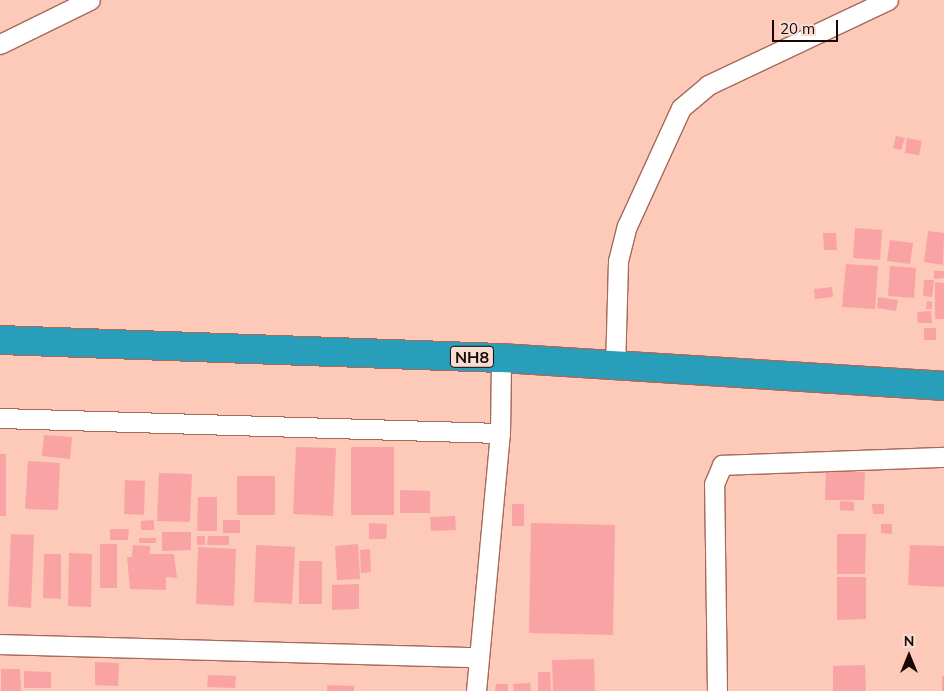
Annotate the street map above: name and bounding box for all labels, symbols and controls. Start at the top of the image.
scale bar [774,10,840,42]
text: 20 m [780,19,815,38]
road number: NH8 [450,344,494,371]
north arrow [884,631,934,681]
text: N [904,632,914,650]

